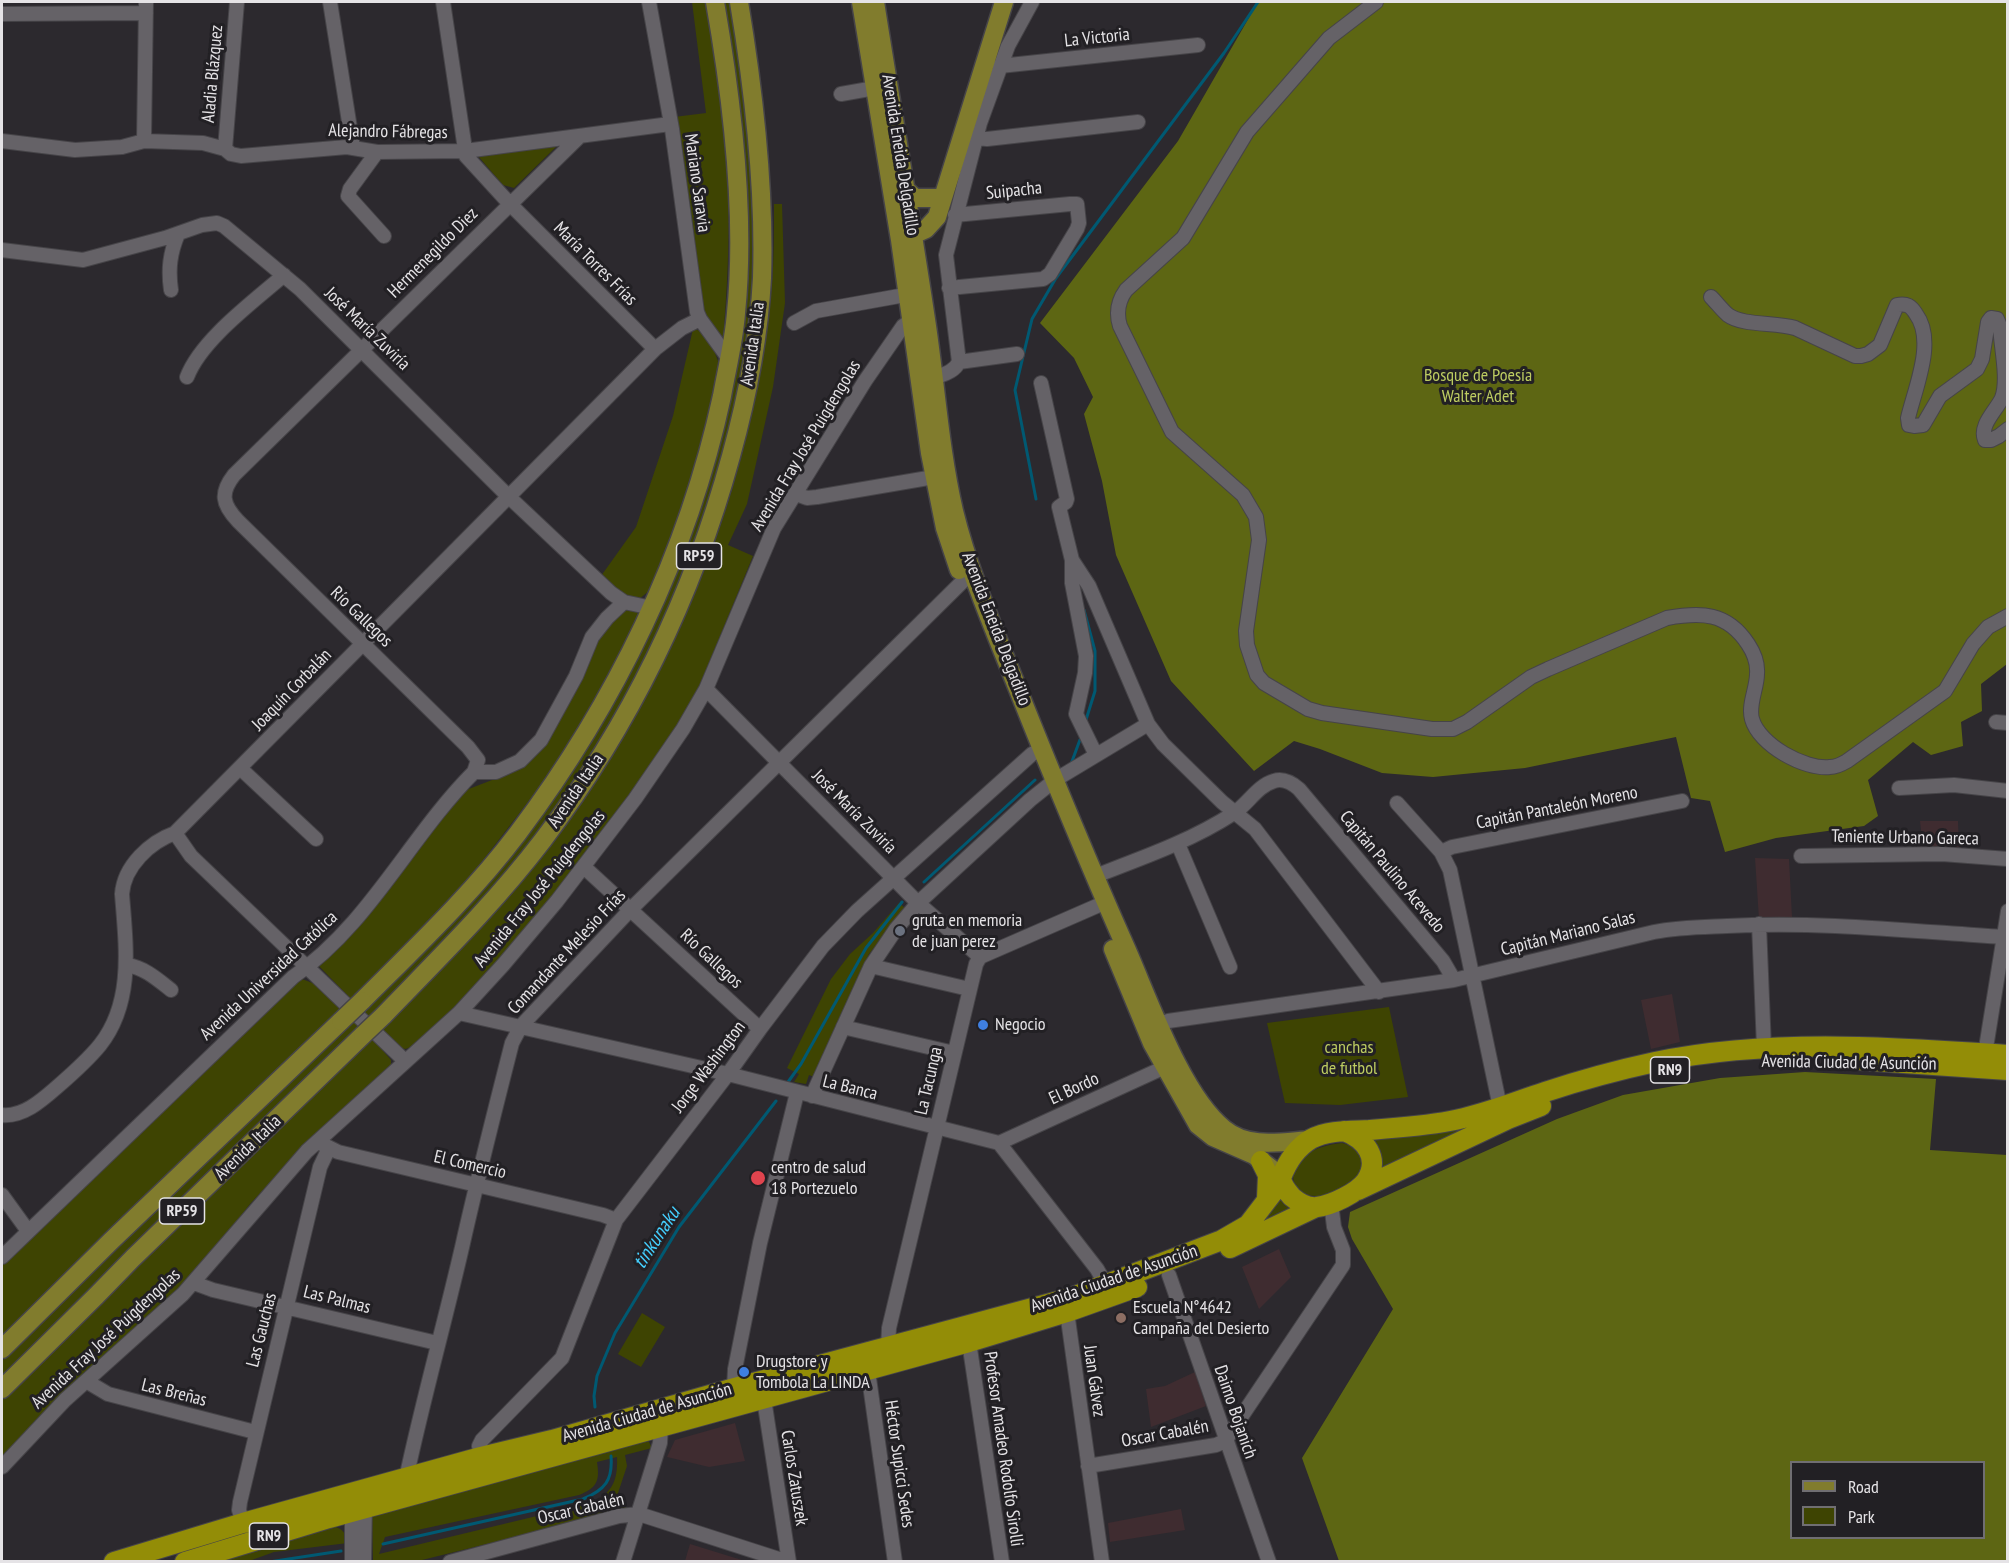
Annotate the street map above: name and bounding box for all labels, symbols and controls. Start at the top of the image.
street label: Aladia Blázquez [198,24,228,124]
street label: La Victoria [1063,24,1131,52]
street label: Avenida Eneida Delgadillo [877,73,923,237]
street label: Alejandro Fábregas [328,120,448,144]
street label: Mariano Saravia [679,132,715,234]
street label: Suipacha [985,177,1043,205]
street label: Hermenegildo Diez [383,203,483,303]
street label: María Torres Frías [549,218,641,310]
street label: José María Zuviría [320,283,414,375]
street label: Avenida Italia [736,301,770,387]
street label: Avenida Fray José Puigdengolas [746,356,866,536]
park label: Bosque de Poesía Walter Adet [1424,365,1532,407]
road number: RP59 [676,543,722,569]
street label: Avenida Eneida Delgadillo [957,549,1035,709]
street label: Río Gallegos [326,582,396,652]
street label: Joaquín Corbalán [248,645,336,735]
street label: Avenida Italia [543,750,609,832]
street label: José María Zuviría [807,765,901,859]
street label: Capitán Pantaleón Moreno [1474,782,1640,834]
street label: Avenida Fray José Puigdengolas [470,806,610,972]
street label: Capitán Paulino Acevedo [1335,807,1449,937]
street label: Teniente Urbano Gareca [1831,826,1979,850]
street label: Comandante Melesio Frías [504,885,630,1019]
street label: Avenida Universidad Católica [196,907,342,1045]
street label: Capitán Mariano Salas [1499,907,1637,961]
place label: gruta en memoria de juan perez [912,910,1022,952]
marker: gruta en memoria de juan perez [893,924,907,938]
street label: Río Gallegos [675,925,747,993]
place label: Negocio [995,1014,1046,1036]
street label: Jorge Washington [668,1017,750,1117]
marker: Negocio [976,1018,990,1032]
park label: canchas de futbol [1321,1037,1377,1080]
street label: La Tacunga [911,1045,947,1117]
street label: Avenida Ciudad de Asunción [1761,1051,1937,1075]
road number: RN9 [1650,1057,1690,1083]
street label: El Bordo [1046,1068,1102,1110]
street label: La Banca [820,1071,880,1105]
street label: Avenida Italia [210,1111,286,1185]
street label: El Comercio [432,1146,508,1184]
place label: centro de salud 18 Portezuelo [771,1157,866,1200]
marker: centro de salud 18 Portezuelo [749,1169,767,1187]
road number: RP59 [160,1198,204,1224]
water label: tinkunaku [628,1203,686,1273]
street label: Avenida Ciudad de Asunción [1028,1240,1200,1318]
street label: Avenida Fray José Puigdengolas [27,1264,185,1414]
street label: Las Palmas [301,1281,373,1319]
street label: Las Gauchas [242,1291,282,1369]
place label: Escuela N°4642 Campaña del Desierto [1133,1297,1269,1340]
marker: Escuela N°4642 Campaña del Desierto [1114,1311,1128,1325]
street label: Juan Gálvez [1078,1344,1110,1418]
street label: Profesor Amadeo Rodolfo Sirolli [979,1350,1027,1548]
place label: Drugstore y Tombola La LINDA [756,1351,870,1394]
street label: Daimo Bojanich [1209,1362,1261,1462]
marker: Drugstore y Tombola La LINDA [737,1365,751,1379]
street label: Las Breñas [139,1374,209,1412]
street label: Avenida Ciudad de Asunción [560,1379,734,1447]
street label: Héctor Supicci Sedes [879,1399,919,1529]
street label: Oscar Cabalén [1120,1416,1210,1452]
street label: Carlos Zatuszek [776,1429,812,1527]
legend [1790,1461,1985,1539]
text: Road [1848,1475,1879,1498]
street label: Oscar Cabalén [536,1489,626,1529]
text: Park [1848,1505,1875,1528]
road number: RN9 [250,1523,288,1549]

